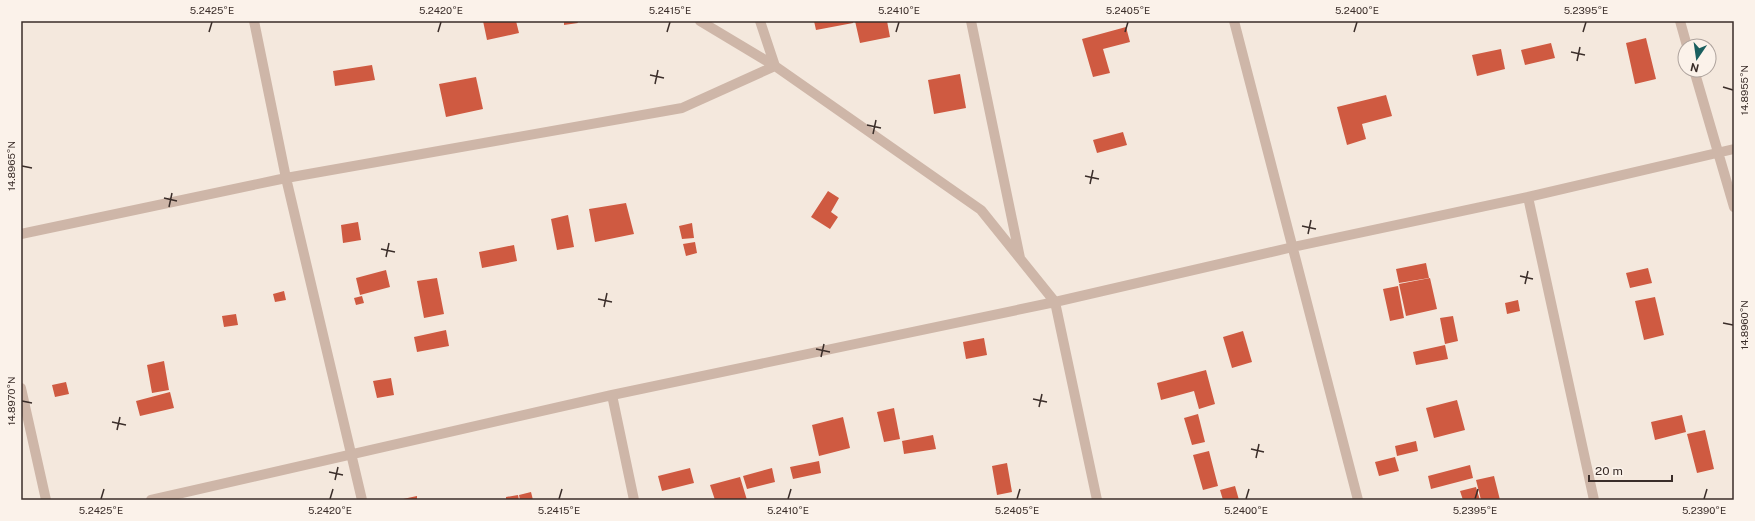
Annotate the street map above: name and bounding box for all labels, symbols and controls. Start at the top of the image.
text: 5.2425°E [190,4,234,16]
text: 5.2420°E [419,4,463,16]
text: 5.2415°E [649,4,691,16]
text: 5.2410°E [878,4,920,16]
text: 5.2405°E [1106,4,1150,16]
text: 5.2400°E [1335,4,1379,16]
text: 5.2395°E [1564,4,1608,16]
north arrow [1677,38,1717,78]
text: N [1689,61,1700,75]
text: 14.8955°N [1738,65,1750,115]
text: 14.8965°N [5,141,17,191]
text: 14.8960°N [1738,300,1750,350]
text: 14.8970°N [5,376,17,426]
scale bar [1589,457,1672,483]
text: 20 m [1595,464,1623,478]
text: 5.2425°E [79,504,123,516]
text: 5.2420°E [308,504,352,516]
text: 5.2415°E [538,504,580,516]
text: 5.2410°E [767,504,809,516]
text: 5.2405°E [995,504,1039,516]
text: 5.2400°E [1224,504,1268,516]
text: 5.2395°E [1453,504,1497,516]
text: 5.2390°E [1682,504,1726,516]

